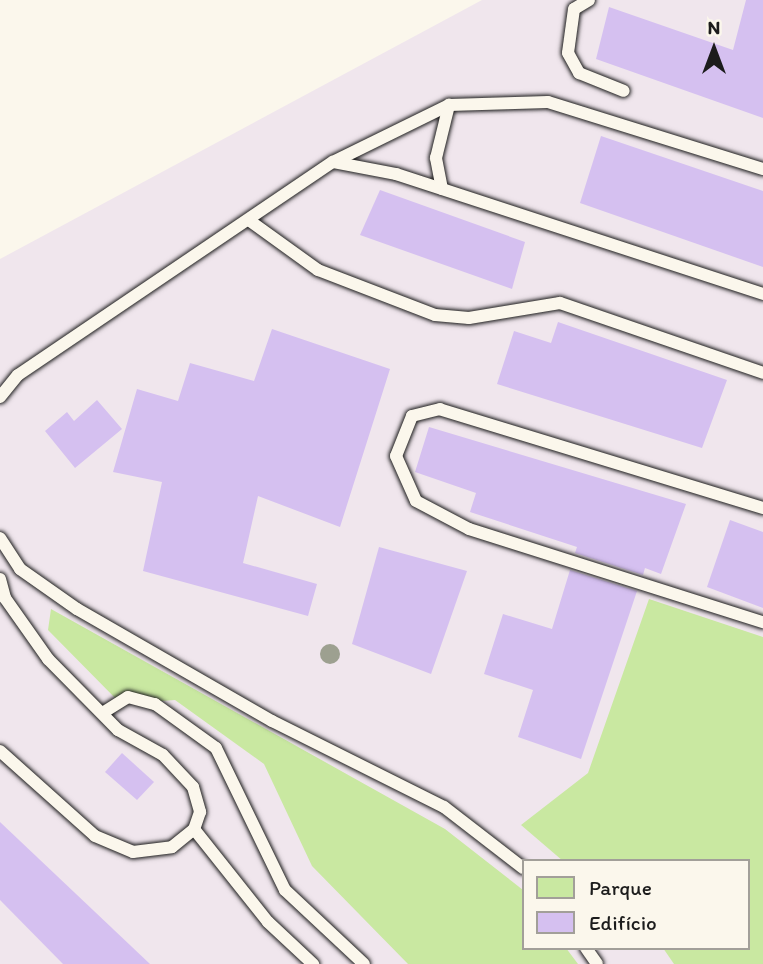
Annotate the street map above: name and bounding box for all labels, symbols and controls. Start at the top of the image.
north arrow [679,14,749,84]
text: N [708,16,720,39]
legend [522,859,749,950]
text: Parque [589,875,652,900]
text: Edifício [589,910,657,935]

